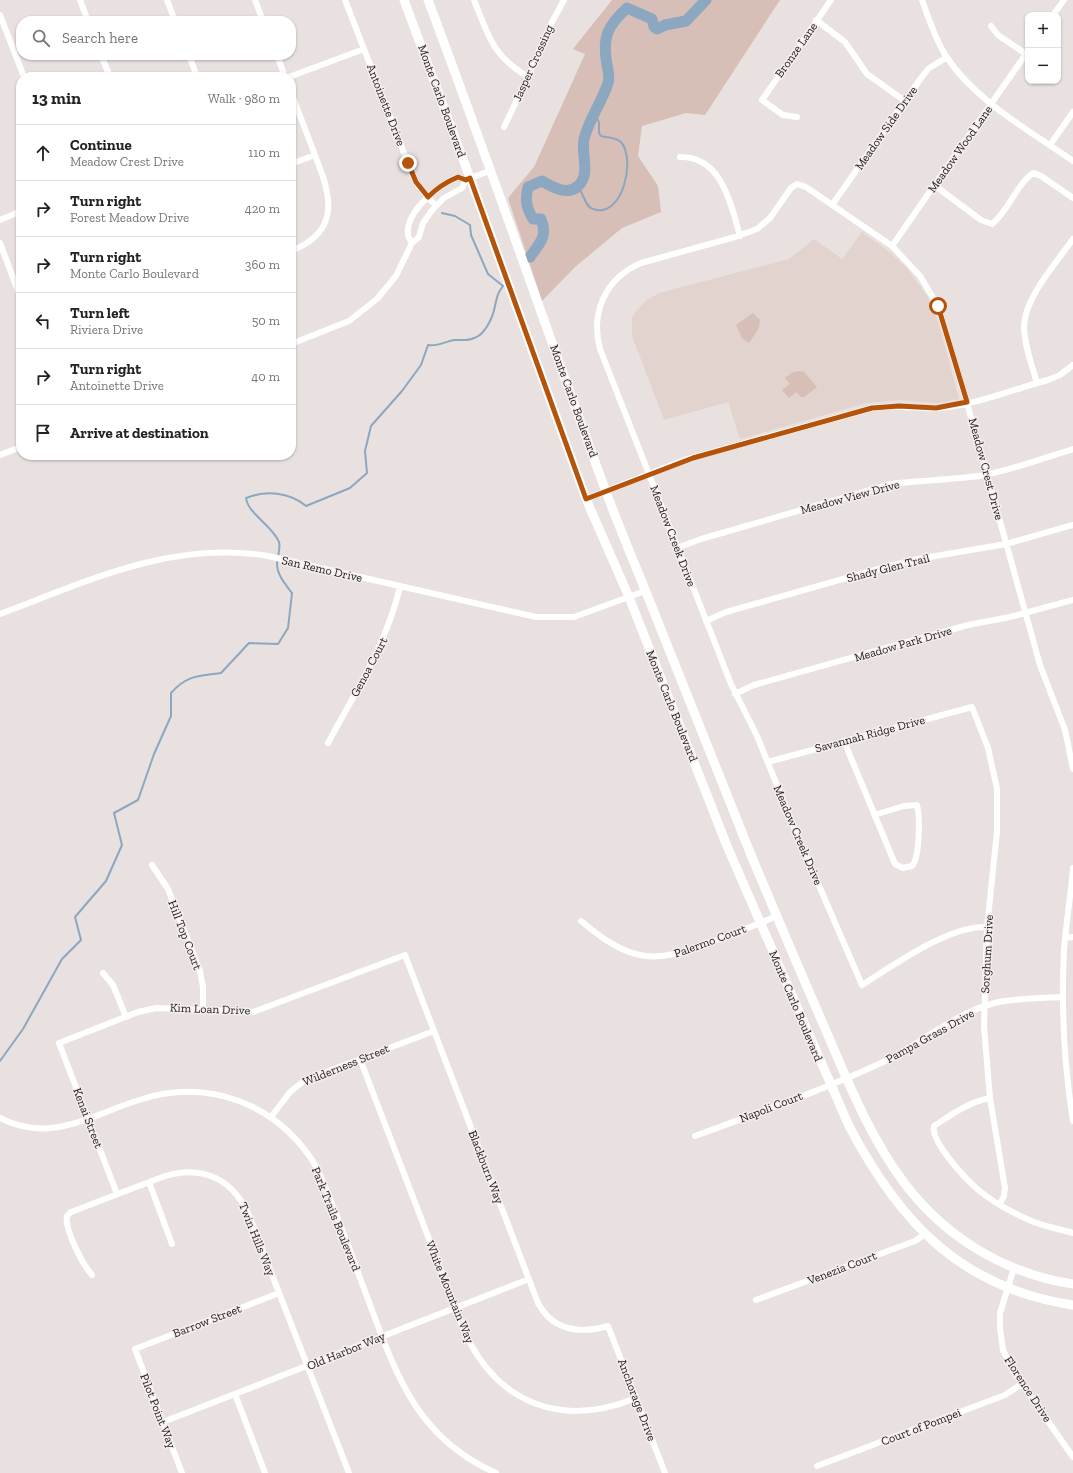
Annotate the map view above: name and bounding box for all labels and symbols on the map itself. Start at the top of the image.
street label: Bronze Lane [772,19,820,80]
street label: Jasper Crossing [510,22,556,103]
street label: Monte Carlo Boulevard [415,43,469,160]
street label: Antoinette Drive [364,62,408,148]
street label: Meadow Side Drive [852,83,920,173]
street label: Meadow Wood Lane [925,103,995,195]
route end [399,154,417,172]
route start [929,297,947,315]
street label: Monte Carlo Boulevard [547,343,601,460]
street label: Meadow Crest Drive [966,416,1006,522]
street label: Meadow View Drive [799,477,901,517]
street label: Meadow Creek Drive [647,483,699,589]
street label: Shady Glen Trail [845,551,931,585]
street label: San Remo Drive [280,553,364,585]
street label: Meadow Park Drive [853,623,954,665]
street label: Genoa Court [347,634,391,699]
street label: Monte Carlo Boulevard [643,648,701,764]
street label: Savannah Ridge Drive [813,712,927,755]
street label: Meadow Creek Drive [771,783,826,887]
street label: Hill Top Court [165,898,205,972]
street label: Sorghum Drive [978,914,996,994]
street label: Palermo Court [672,921,749,961]
street label: Monte Carlo Boulevard [766,948,826,1064]
street label: Kim Loan Drive [170,1001,251,1017]
street label: Pampa Grass Drive [883,1006,977,1066]
street label: Wilderness Street [301,1041,392,1089]
street label: Kenai Street [70,1086,106,1151]
street label: Napoli Court [737,1088,805,1125]
street label: Blackburn Way [466,1128,507,1207]
street label: Park Trails Boulevard [309,1165,363,1274]
street label: Twin Hills Way [236,1200,278,1279]
street label: White Mountain Way [423,1239,477,1346]
street label: Venezia Court [805,1248,879,1288]
street label: Barrow Street [171,1301,244,1341]
street label: Old Harbor Way [305,1329,388,1373]
street label: Florence Drive [1001,1353,1055,1425]
street label: Anchorage Drive [615,1357,659,1443]
street label: Pilot Point Way [137,1372,179,1451]
street label: Court of Pompei [879,1405,963,1449]

